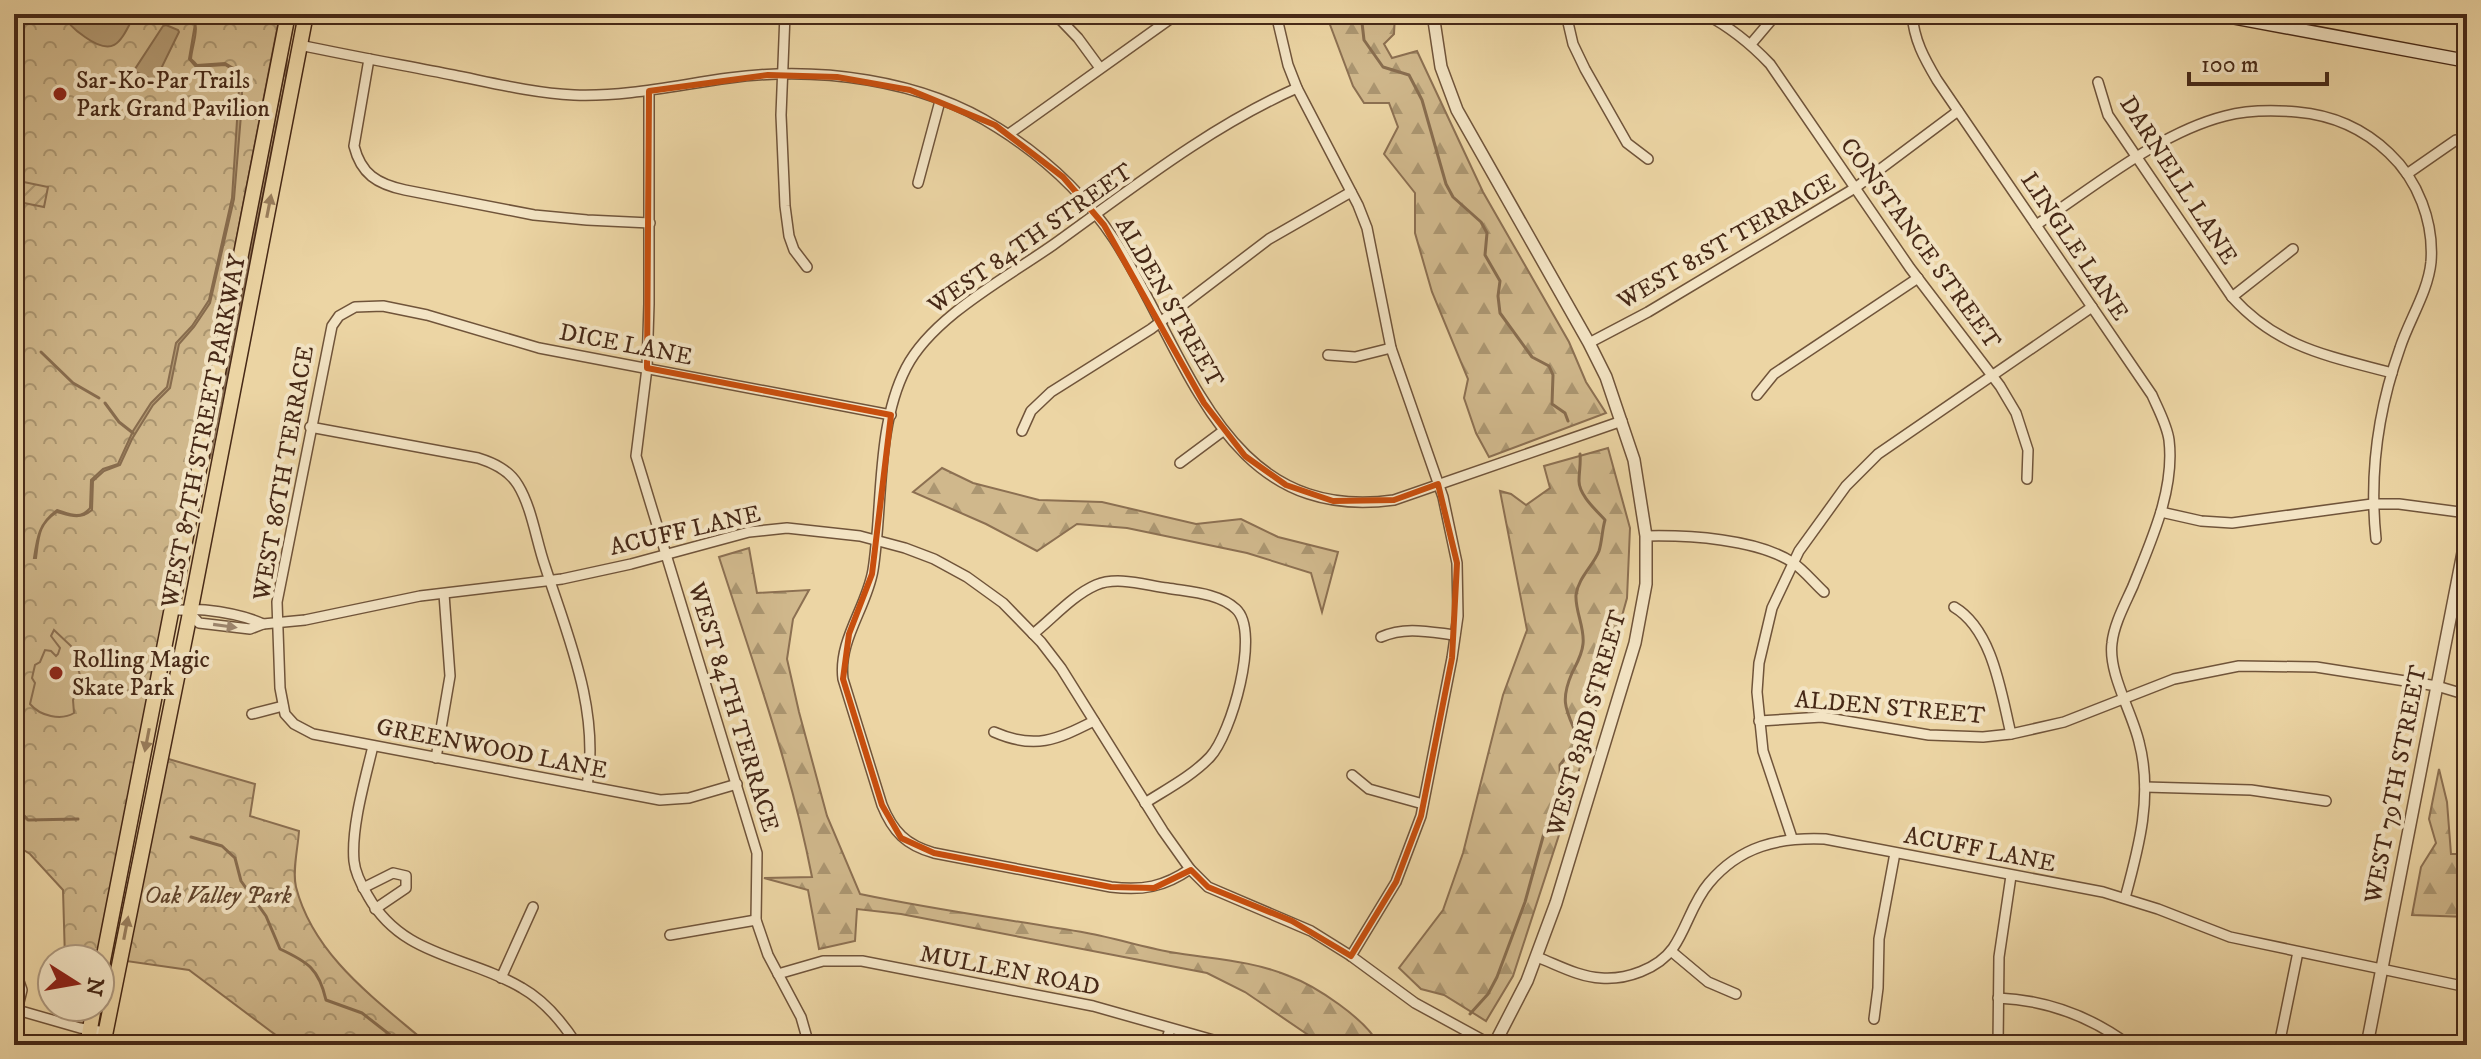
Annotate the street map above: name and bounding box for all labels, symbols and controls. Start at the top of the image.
scale bar [2189,36,2327,86]
text: 100 m [2201,50,2259,80]
place label: Sar-Ko-Par Trails Park Grand Pavilion [76,66,270,124]
marker: Sar-Ko-Par Trails Park Grand Pavilion [51,85,69,103]
street label: DARNELL LANE [2112,91,2244,270]
street label: CONSTANCE STREET [1833,132,2007,355]
street label: WEST 84TH STREET [922,157,1139,321]
street label: WEST 81ST TERRACE [1611,167,1841,317]
street label: LINGLE LANE [2014,167,2135,326]
one-way arrow [263,193,275,218]
street label: ALDEN STREET [1108,212,1230,393]
street label: WEST 87TH STREET PARKWAY [155,251,253,611]
street label: DICE LANE [557,317,695,373]
street label: WEST 86TH TERRACE [247,344,321,604]
street label: ACUFF LANE [607,499,764,563]
street label: WEST 84TH TERRACE [680,578,785,836]
street label: WEST 83RD STREET [1540,607,1634,841]
one-way arrow [212,620,237,633]
place label: Rolling Magic Skate Park [72,645,210,703]
street label: WEST 79TH STREET [2358,663,2434,907]
marker: Rolling Magic Skate Park [47,664,65,682]
street label: ALDEN STREET [1794,685,1986,731]
street label: GREENWOOD LANE [374,712,610,786]
one-way arrow [140,728,152,753]
street label: ACUFF LANE [1901,821,2058,879]
park label: Oak Valley Park [144,881,292,911]
one-way arrow [120,916,133,941]
street label: MULLEN ROAD [917,939,1102,1003]
north arrow [36,943,116,1023]
text: N [79,975,109,998]

